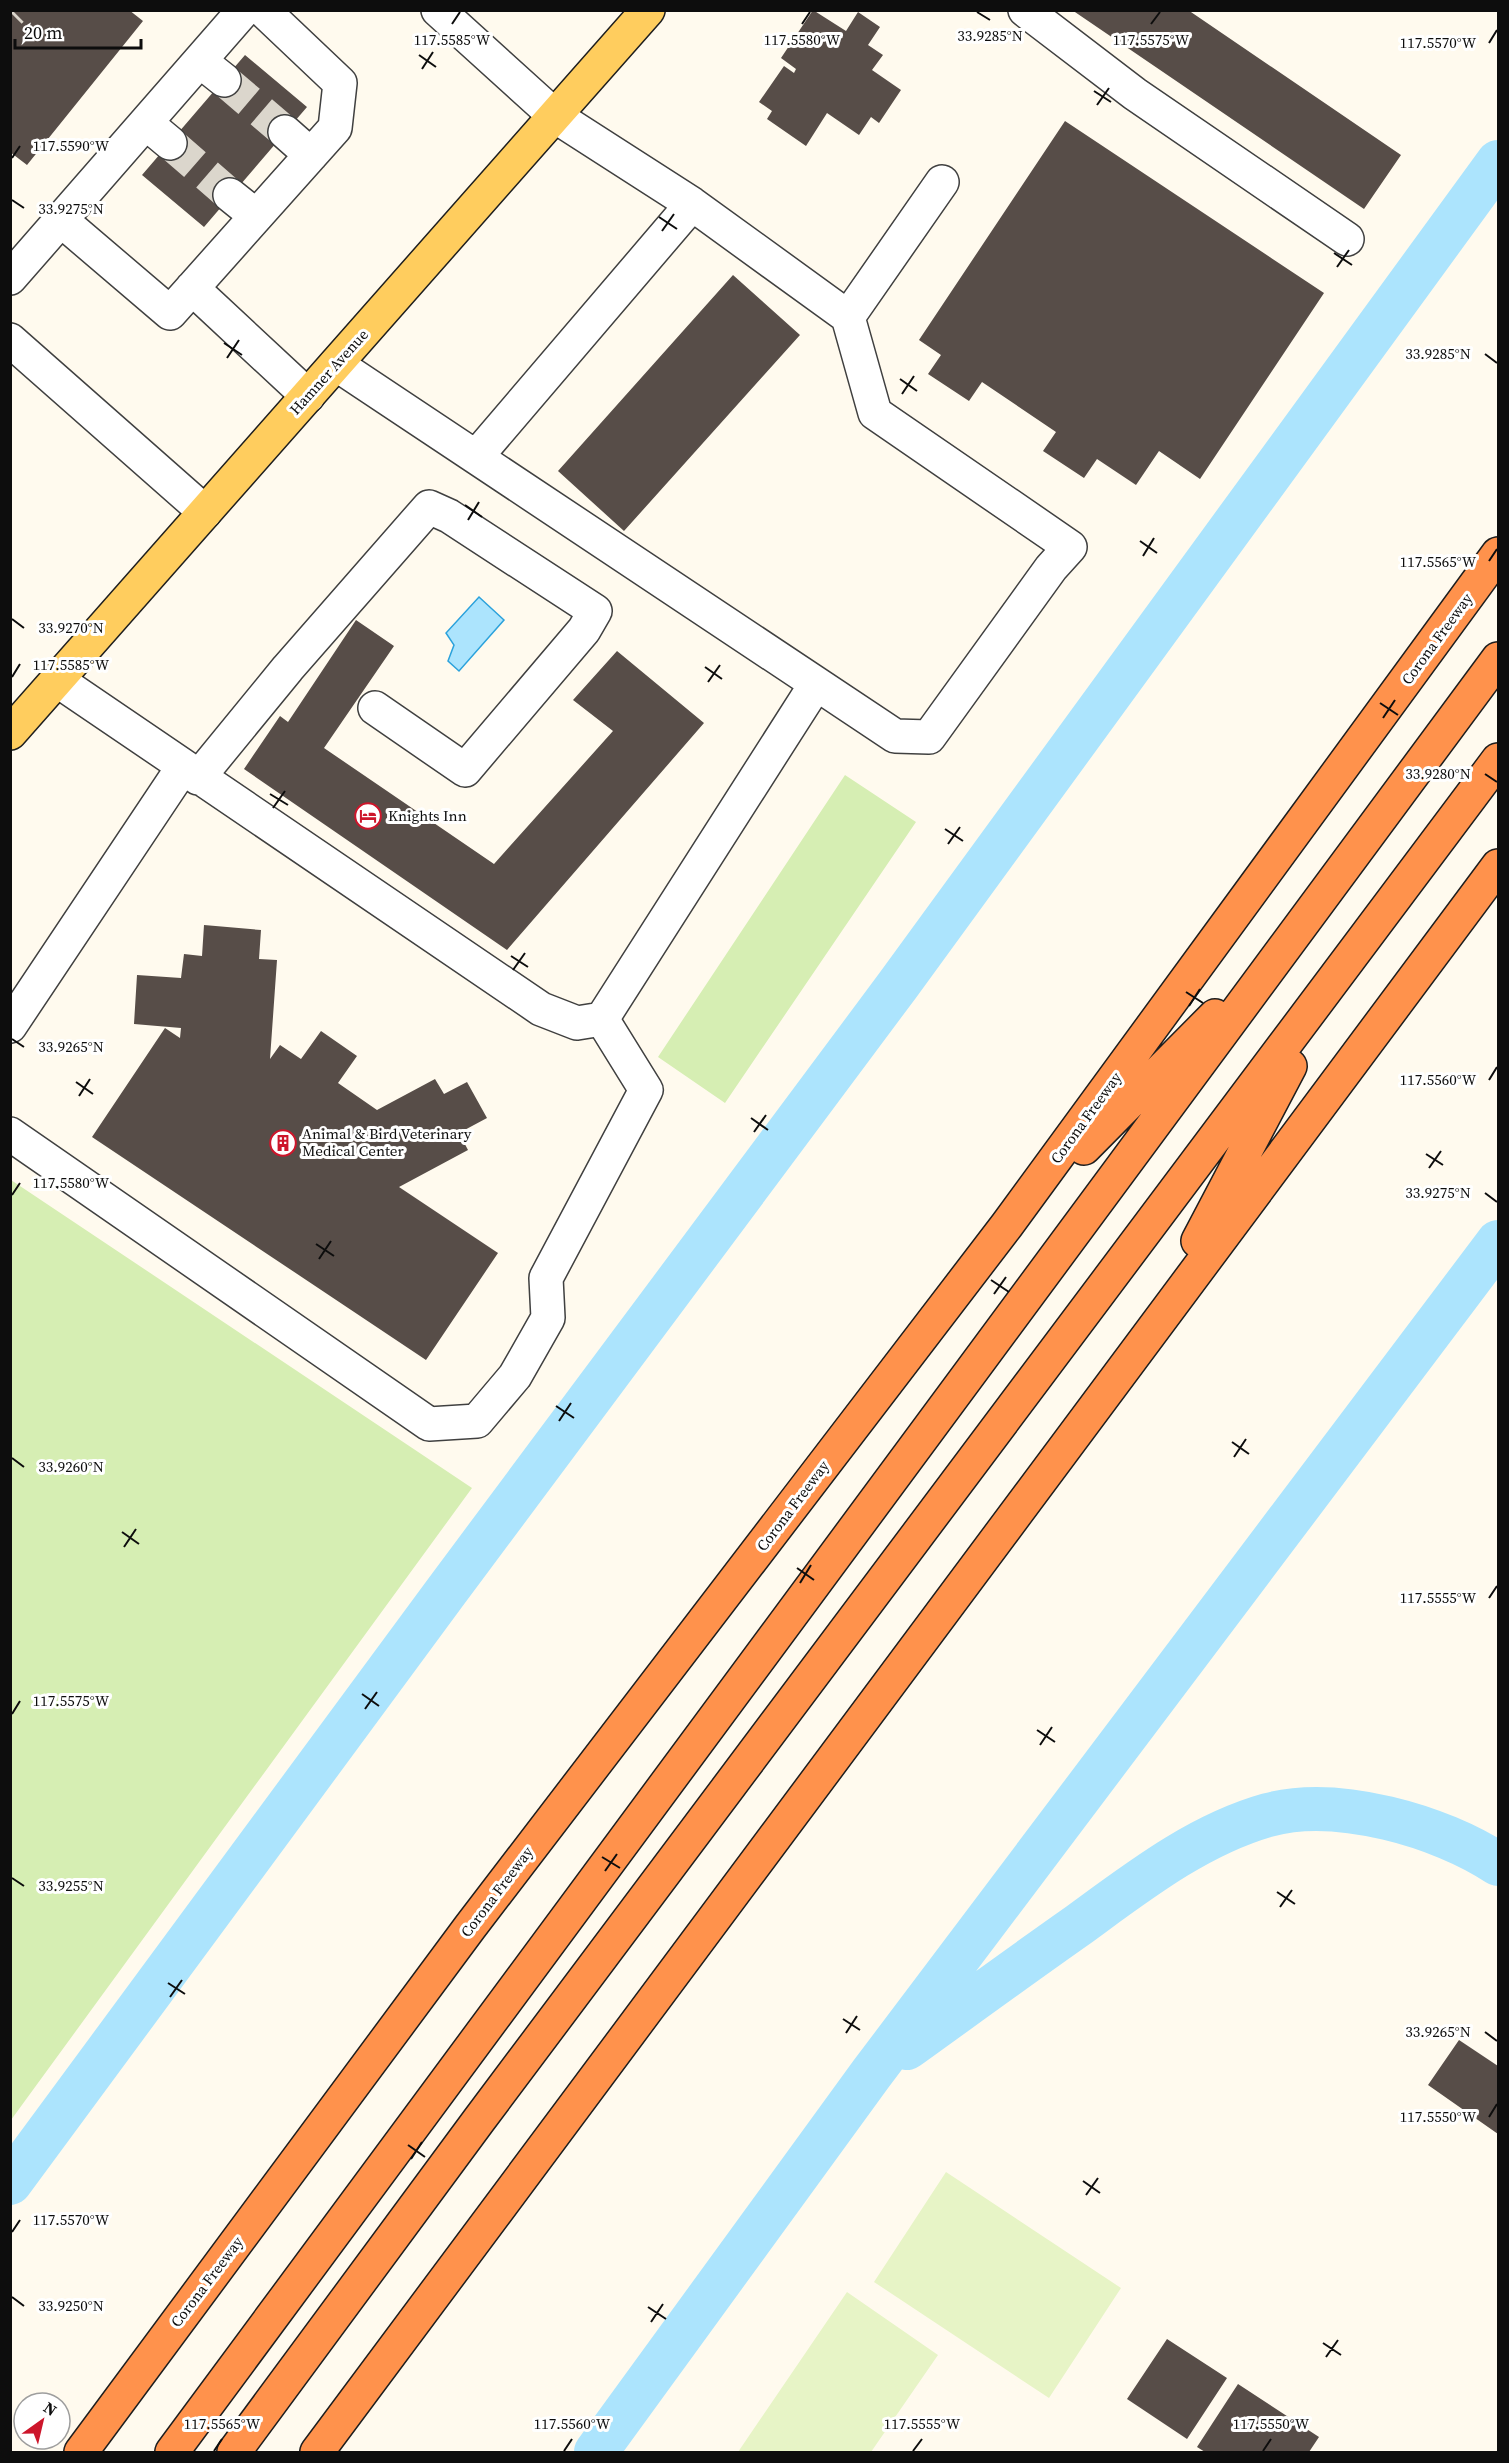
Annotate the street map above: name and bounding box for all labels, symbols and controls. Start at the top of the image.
scale bar [15,12,141,50]
text: 20 m [24,20,62,45]
text: 33.9285°N [957,25,1023,46]
text: 117.5585°W [414,29,491,50]
text: 117.5580°W [764,29,841,50]
text: 117.5575°W [1113,29,1190,50]
text: 117.5570°W [1400,32,1477,53]
text: 117.5590°W [33,135,110,156]
text: 33.9275°N [38,198,104,219]
street label: Hamner Avenue [285,324,373,419]
text: 33.9285°N [1405,343,1471,364]
text: 117.5565°W [1400,551,1477,572]
street label: Corona Freeway [1396,588,1477,689]
text: 33.9270°N [38,617,104,638]
text: 117.5585°W [33,654,110,675]
text: 33.9280°N [1405,763,1471,784]
hotel icon: Knights Inn [353,801,383,831]
place label: Knights Inn [388,805,467,826]
text: 33.9265°N [38,1036,104,1057]
street label: Corona Freeway [1045,1067,1126,1168]
text: 117.5560°W [1400,1069,1477,1090]
place label: Animal & Bird Veterinary Medical Center [302,1123,472,1161]
building icon: Animal & Bird Veterinary Medical Center [268,1128,298,1158]
text: 117.5580°W [33,1172,110,1193]
text: 33.9275°N [1405,1182,1471,1203]
text: 33.9260°N [38,1456,104,1477]
street label: Corona Freeway [752,1456,834,1555]
text: 117.5555°W [1400,1587,1477,1608]
text: 117.5575°W [33,1690,110,1711]
street label: Corona Freeway [456,1842,538,1941]
text: 33.9255°N [38,1875,104,1896]
text: 33.9265°N [1405,2021,1471,2042]
text: 117.5550°W [1400,2106,1477,2127]
text: 117.5570°W [33,2209,110,2230]
street label: Corona Freeway [166,2232,248,2331]
text: 33.9250°N [38,2295,104,2316]
north arrow [12,2391,72,2451]
text: N [39,2396,62,2421]
text: 117.5565°W [184,2413,261,2434]
text: 117.5560°W [534,2413,611,2434]
text: 117.5555°W [884,2413,961,2434]
text: 117.5550°W [1233,2413,1310,2434]

